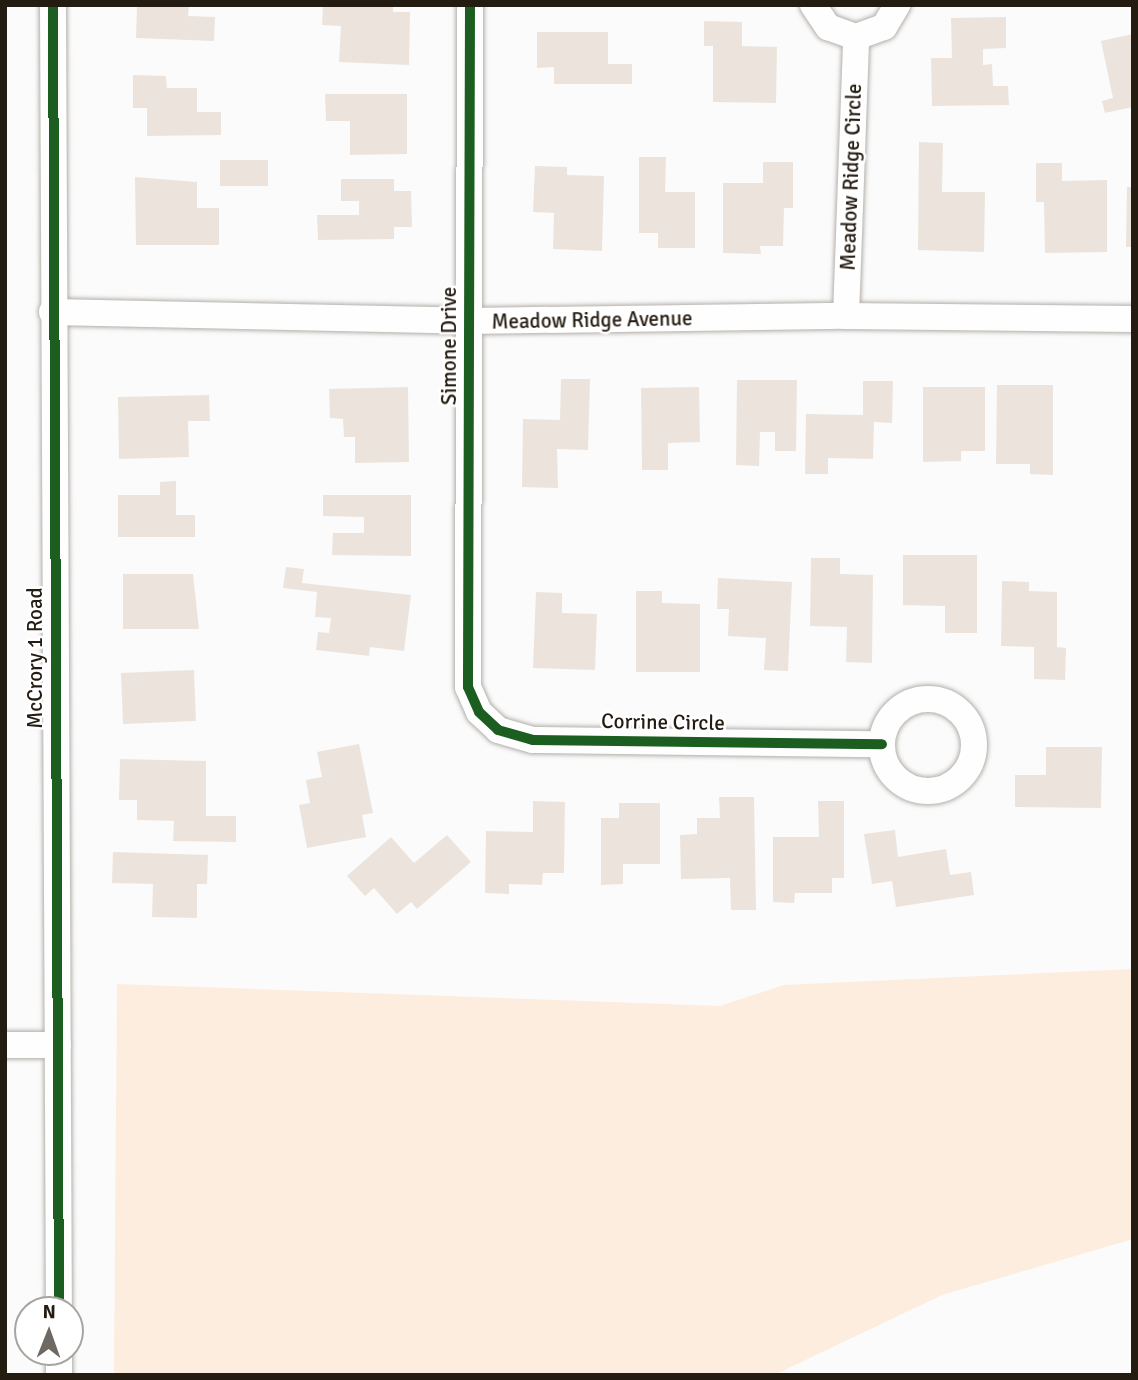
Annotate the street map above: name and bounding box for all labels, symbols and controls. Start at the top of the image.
street label: Meadow Ridge Circle [835,83,867,271]
street label: Simone Drive [436,287,462,405]
street label: Meadow Ridge Avenue [491,306,693,334]
street label: McCrory 1 Road [22,587,48,729]
street label: Corrine Circle [601,708,725,736]
north arrow [14,1296,84,1366]
text: N [43,1300,56,1324]

